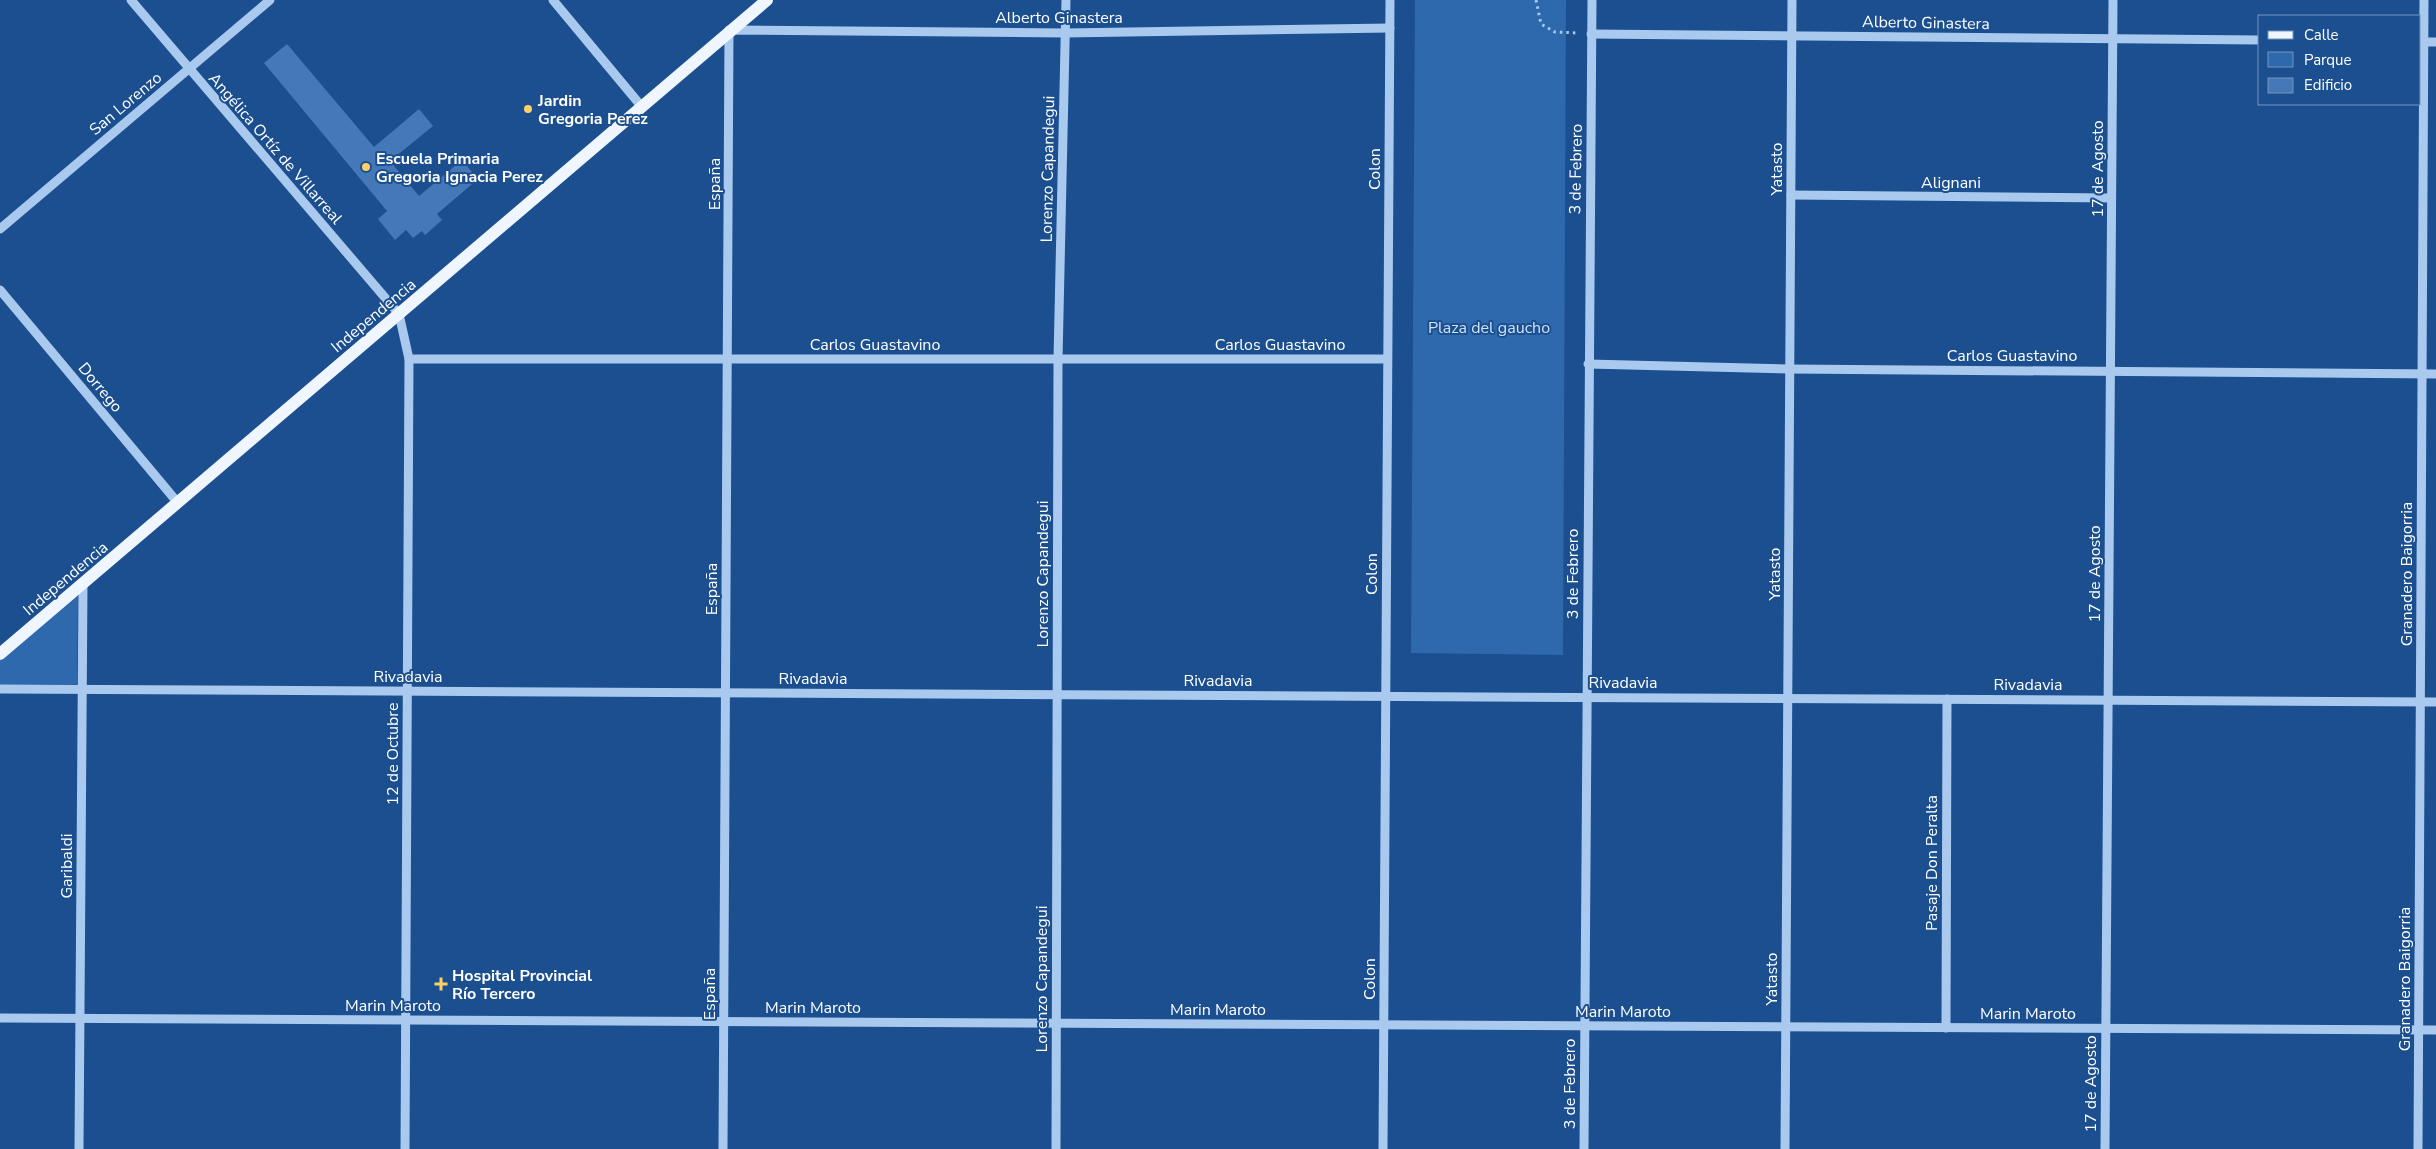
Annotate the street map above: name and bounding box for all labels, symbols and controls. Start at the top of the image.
street label: Alberto Ginastera [995,7,1123,29]
street label: Alberto Ginastera [1862,11,1990,35]
legend [2258,15,2421,105]
text: Calle [2304,25,2339,45]
text: Parque [2304,50,2352,70]
street label: San Lorenzo [85,67,167,141]
street label: Angélica Ortíz de Villarreal [203,68,347,229]
text: Edificio [2304,75,2352,95]
place label: Jardin Gregoria Perez [537,90,648,130]
street label: Lorenzo Capandegui [1036,95,1060,243]
marker: Jardin Gregoria Perez [522,103,534,115]
street label: 17 de Agosto [2087,120,2109,218]
street label: 3 de Febrero [1564,123,1588,215]
street label: Yatasto [1766,142,1788,196]
place label: Escuela Primaria Gregoria Ignacia Perez [376,148,543,188]
street label: Colon [1364,148,1386,190]
street label: España [704,158,726,210]
marker: Escuela Primaria Gregoria Ignacia Perez [360,161,372,173]
street label: Alignani [1921,172,1981,194]
street label: Independencia [327,274,421,358]
park label: Plaza del gaucho [1428,317,1550,339]
street label: Carlos Guastavino [810,334,940,356]
street label: Carlos Guastavino [1215,334,1345,356]
street label: Carlos Guastavino [1947,345,2077,367]
street label: Dorrego [73,358,128,417]
street label: Lorenzo Capandegui [1032,501,1054,647]
street label: Granadero Baigorria [2396,502,2418,646]
street label: 17 de Agosto [2084,525,2106,623]
street label: 3 de Febrero [1562,529,1584,619]
street label: Independencia [19,537,113,621]
street label: Yatasto [1764,547,1786,601]
street label: Colon [1361,553,1383,595]
street label: España [701,563,723,615]
street label: Rivadavia [373,666,443,688]
street label: Rivadavia [778,668,848,690]
street label: Rivadavia [1183,670,1253,692]
street label: Rivadavia [1588,672,1658,694]
street label: Rivadavia [1993,674,2063,696]
street label: 12 de Octubre [382,703,404,806]
street label: Pasaje Don Peralta [1921,795,1943,931]
street label: Garibaldi [56,833,78,899]
street label: Lorenzo Capandegui [1031,906,1053,1052]
street label: Granadero Baigorria [2394,907,2416,1051]
street label: Yatasto [1761,952,1783,1006]
street label: Colon [1359,958,1381,1000]
place label: Hospital Provincial Río Tercero [452,965,592,1005]
street label: España [699,968,721,1020]
marker: Hospital Provincial Río Tercero [434,977,448,991]
street label: Marin Maroto [345,995,441,1017]
street label: Marin Maroto [765,997,861,1019]
street label: Marin Maroto [1170,999,1266,1021]
street label: Marin Maroto [1575,1001,1671,1023]
street label: Marin Maroto [1980,1003,2076,1025]
street label: 17 de Agosto [2080,1035,2102,1133]
street label: 3 de Febrero [1559,1039,1581,1129]

